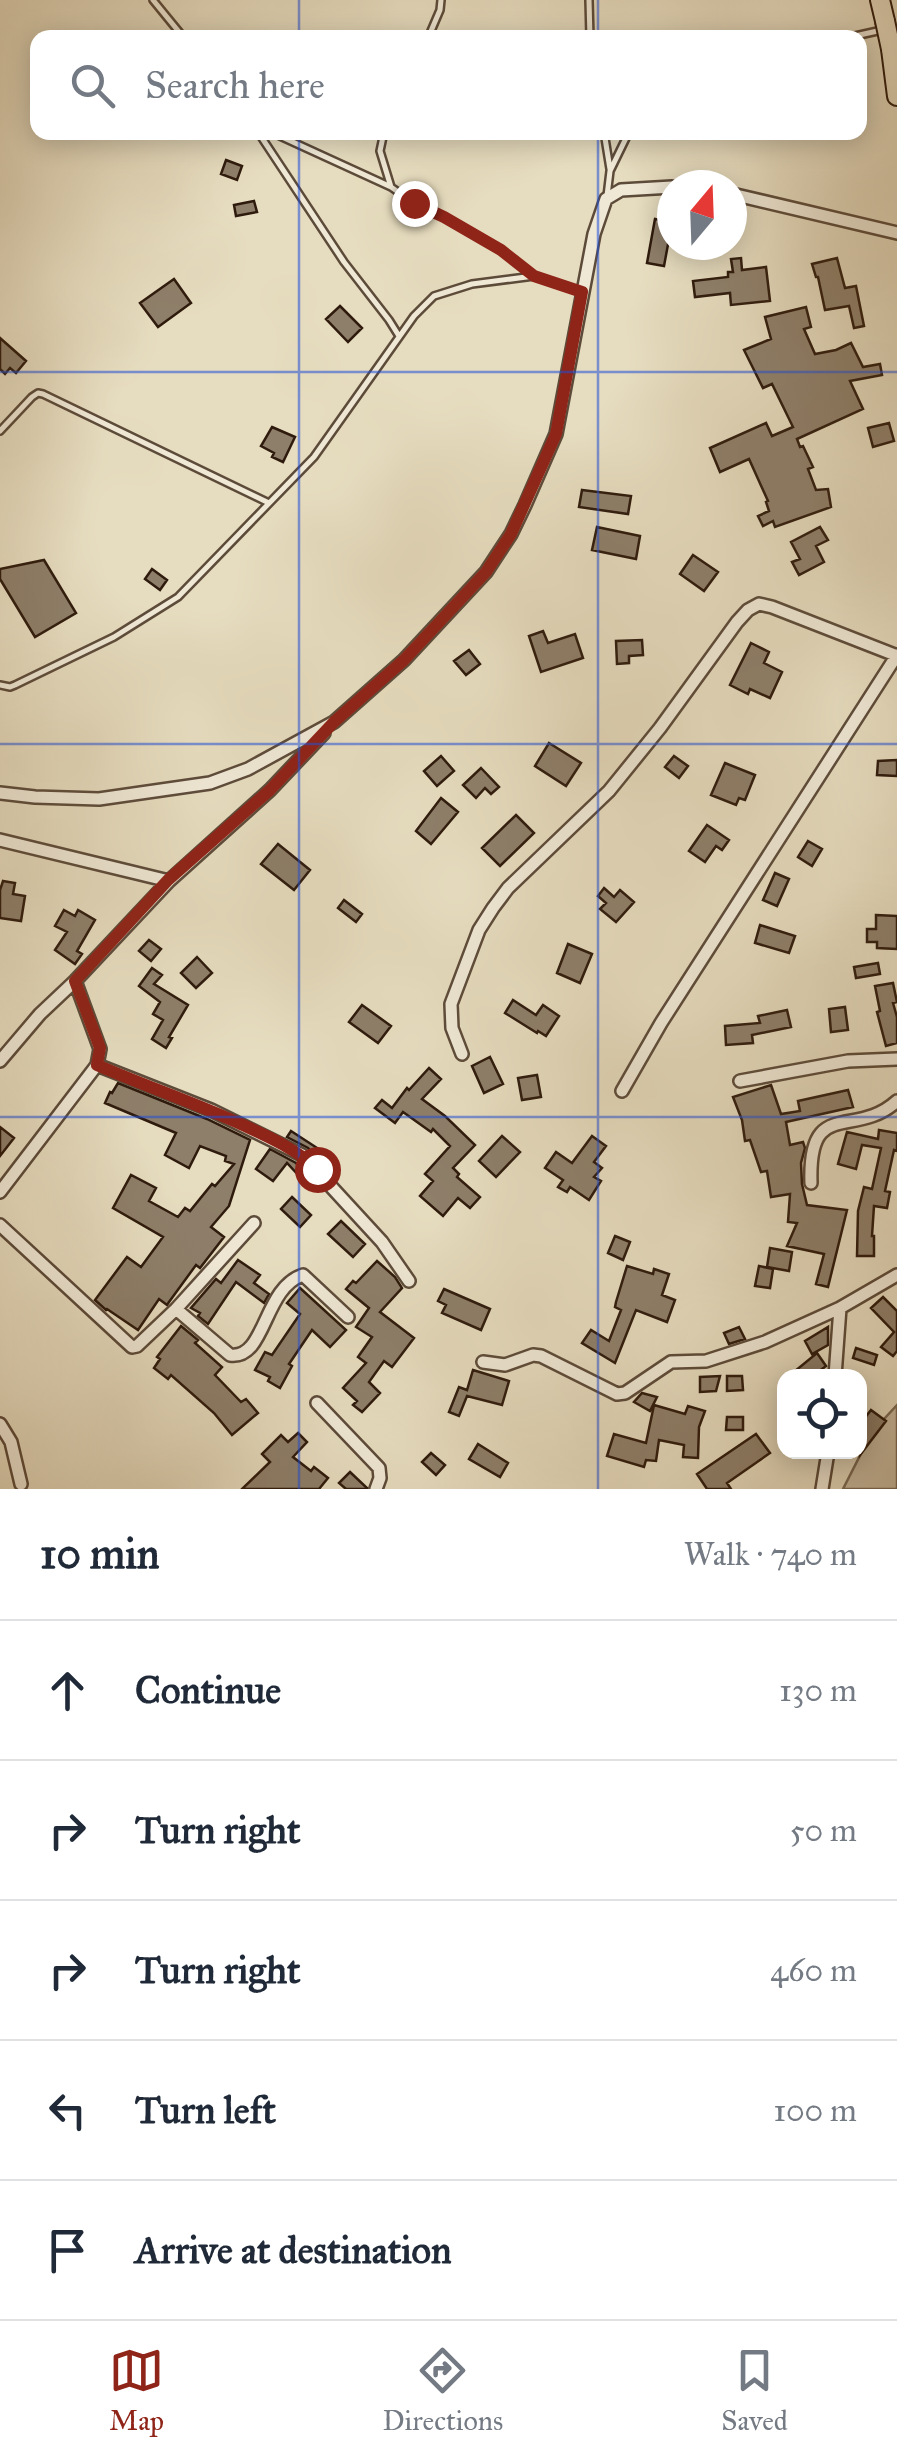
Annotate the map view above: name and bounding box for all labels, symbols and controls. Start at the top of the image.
search box [30,30,867,140]
icon: search [65,58,120,113]
text: Search here [145,62,325,108]
north arrow [657,170,747,260]
route end [392,181,438,227]
route start [295,1147,341,1193]
map controls [777,1369,867,1459]
button: locate [777,1369,867,1459]
text: 10 min [40,1528,159,1580]
text: Walk · 740 m [684,1535,857,1574]
icon: ahead [40,1663,95,1718]
text: Continue [135,1667,281,1713]
text: 130 m [779,1671,857,1710]
icon: right [40,1803,95,1858]
text: Turn right [135,1807,301,1853]
text: 50 m [790,1811,857,1850]
icon: right [40,1943,95,1998]
text: Turn right [135,1947,301,1993]
text: 460 m [770,1951,857,1990]
icon: left [40,2083,95,2138]
text: Turn left [135,2087,276,2133]
text: 100 m [773,2091,857,2130]
icon: arrive [40,2223,95,2278]
text: Arrive at destination [135,2227,452,2273]
tab: Map [109,2343,164,2438]
tab: Directions [382,2343,503,2438]
tab: Saved [721,2343,788,2438]

